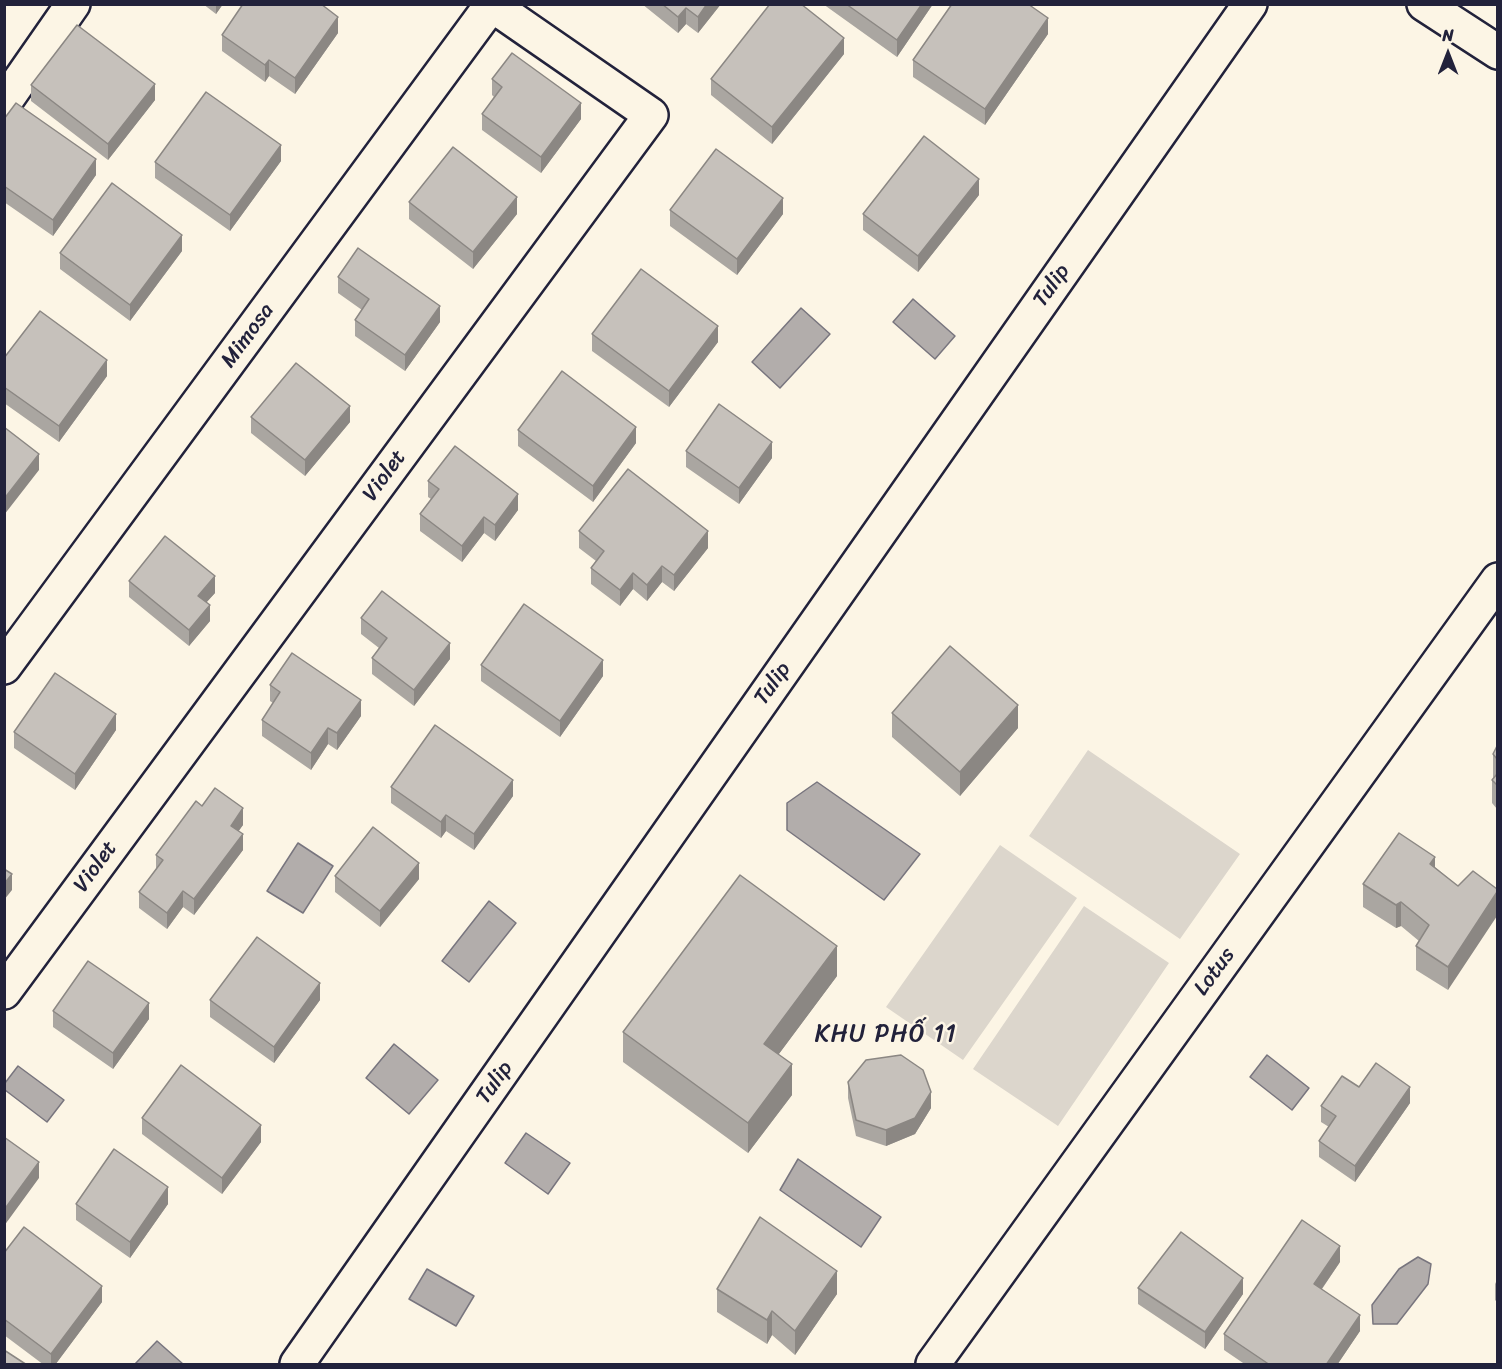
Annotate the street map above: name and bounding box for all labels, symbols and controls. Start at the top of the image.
text: N [1442,21,1454,50]
north arrow [1418,24,1478,84]
street label: Tulip [1028,260,1076,312]
street label: Mimosa [216,299,280,373]
street label: Violet [358,445,412,507]
street label: Tulip [749,658,797,710]
street label: Violet [69,836,123,898]
street label: Lotus [1189,943,1241,1001]
district label: KHU PHỐ 11 [815,1021,957,1049]
street label: Tulip [471,1057,519,1109]

